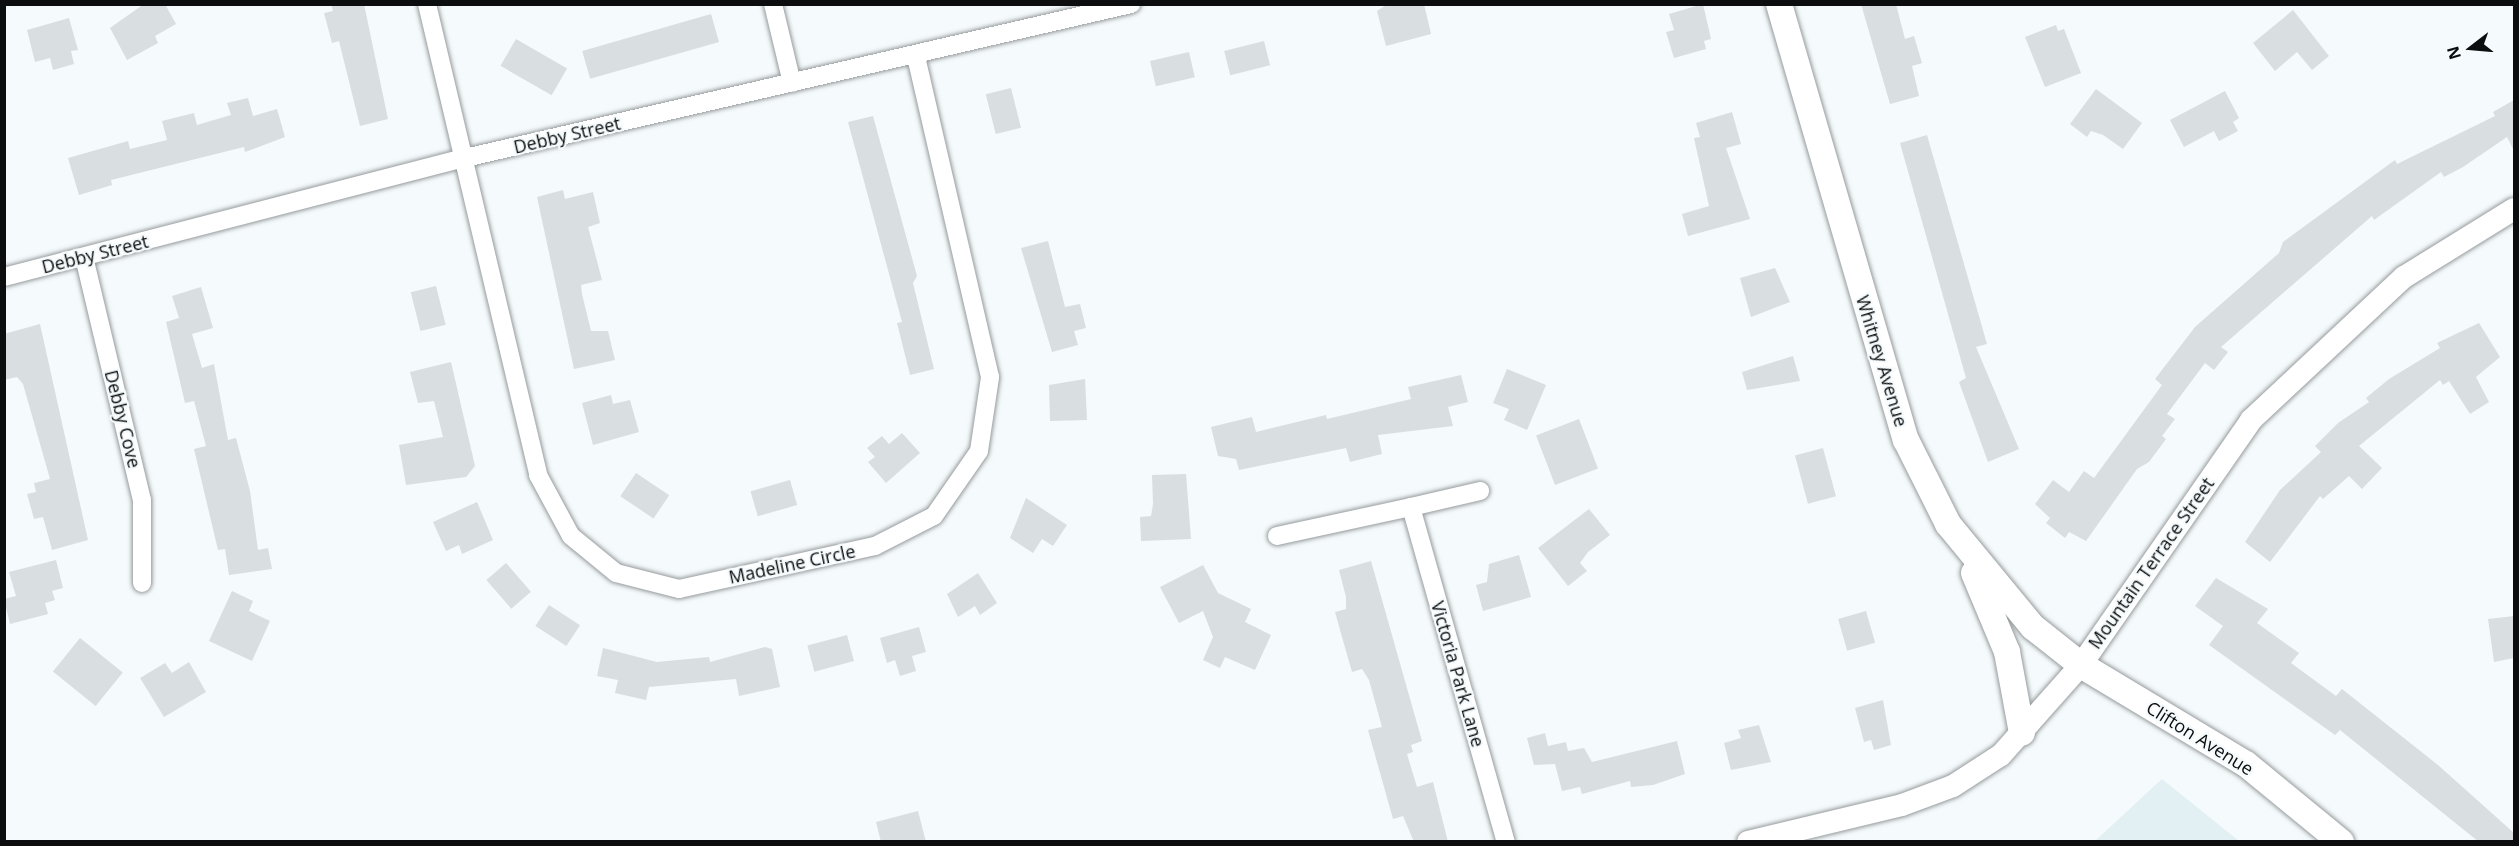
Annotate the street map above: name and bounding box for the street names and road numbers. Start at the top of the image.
street label: Debby Street [511,112,623,158]
street label: Debby Street [39,230,151,278]
street label: Whitney Avenue [1852,293,1912,429]
street label: Debby Cove [100,368,146,470]
street label: Mountain Terrace Street [2084,473,2218,653]
street label: Madeline Circle [727,540,857,588]
street label: Victoria Park Lane [1427,599,1489,749]
street label: Clifton Avenue [2143,696,2257,780]

